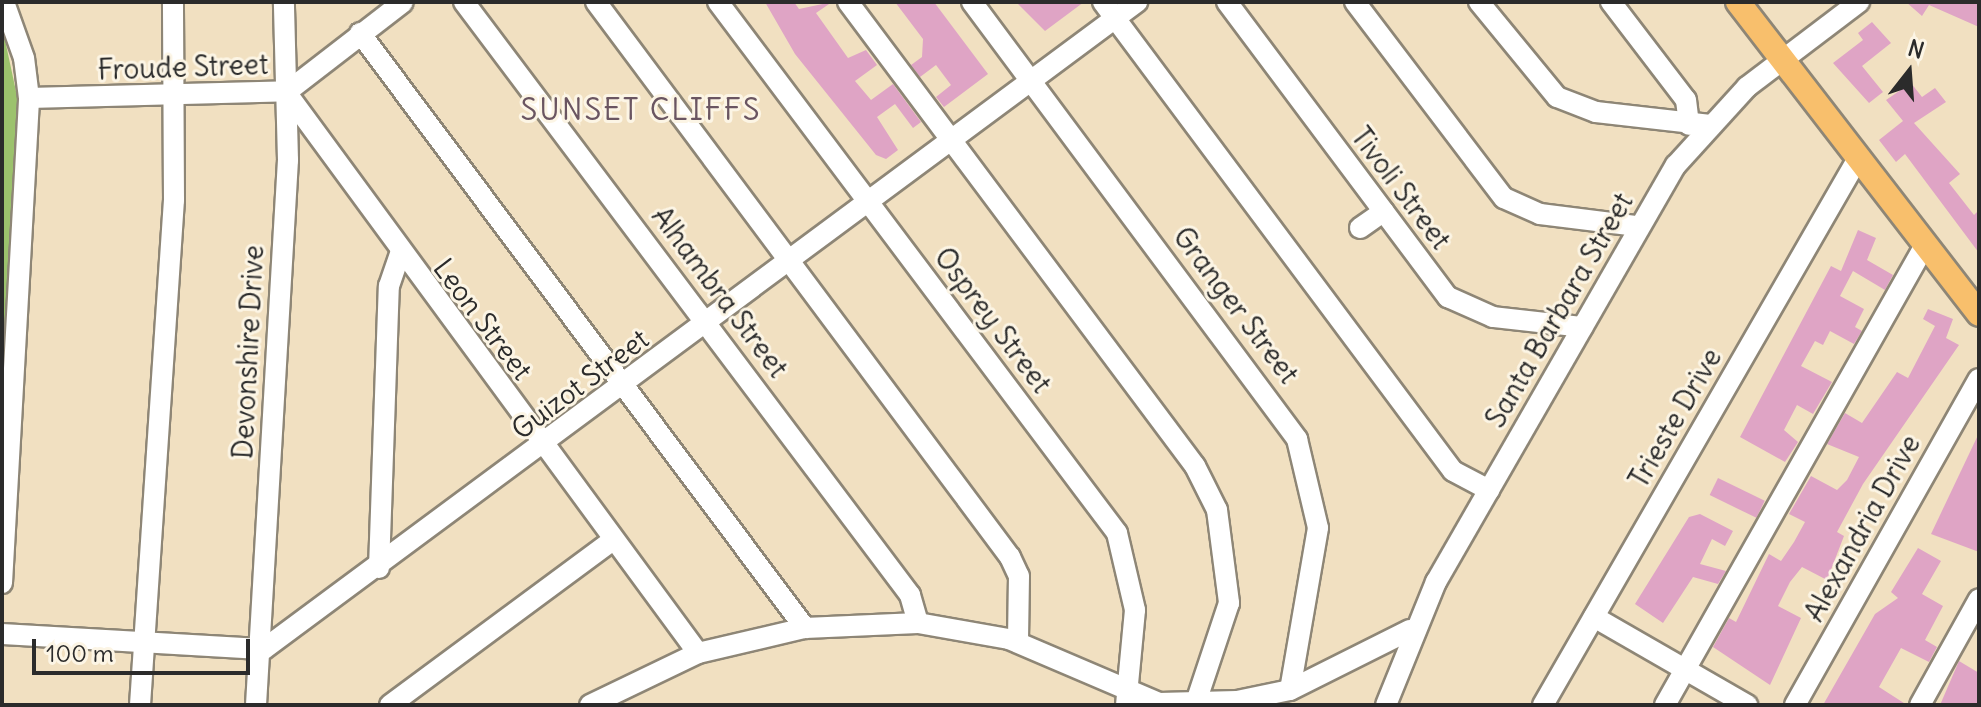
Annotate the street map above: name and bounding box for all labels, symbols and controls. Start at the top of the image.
north arrow [1869,32,1949,112]
text: N [1905,33,1927,65]
street label: Froude Street [97,47,269,87]
district label: SUNSET CLIFFS [521,91,761,127]
street label: Tivoli Street [1344,120,1458,256]
street label: Santa Barbara Street [1478,187,1640,433]
street label: Alhambra Street [645,200,795,384]
street label: Granger Street [1166,220,1306,390]
street label: Osprey Street [927,241,1059,399]
street label: Devonshire Drive [226,244,270,460]
street label: Leon Street [427,252,539,386]
street label: Guizot Street [505,322,655,446]
street label: Trieste Drive [1622,342,1728,494]
street label: Alexandria Drive [1797,429,1927,627]
scale bar [36,623,254,673]
text: 100 m [46,638,114,668]

